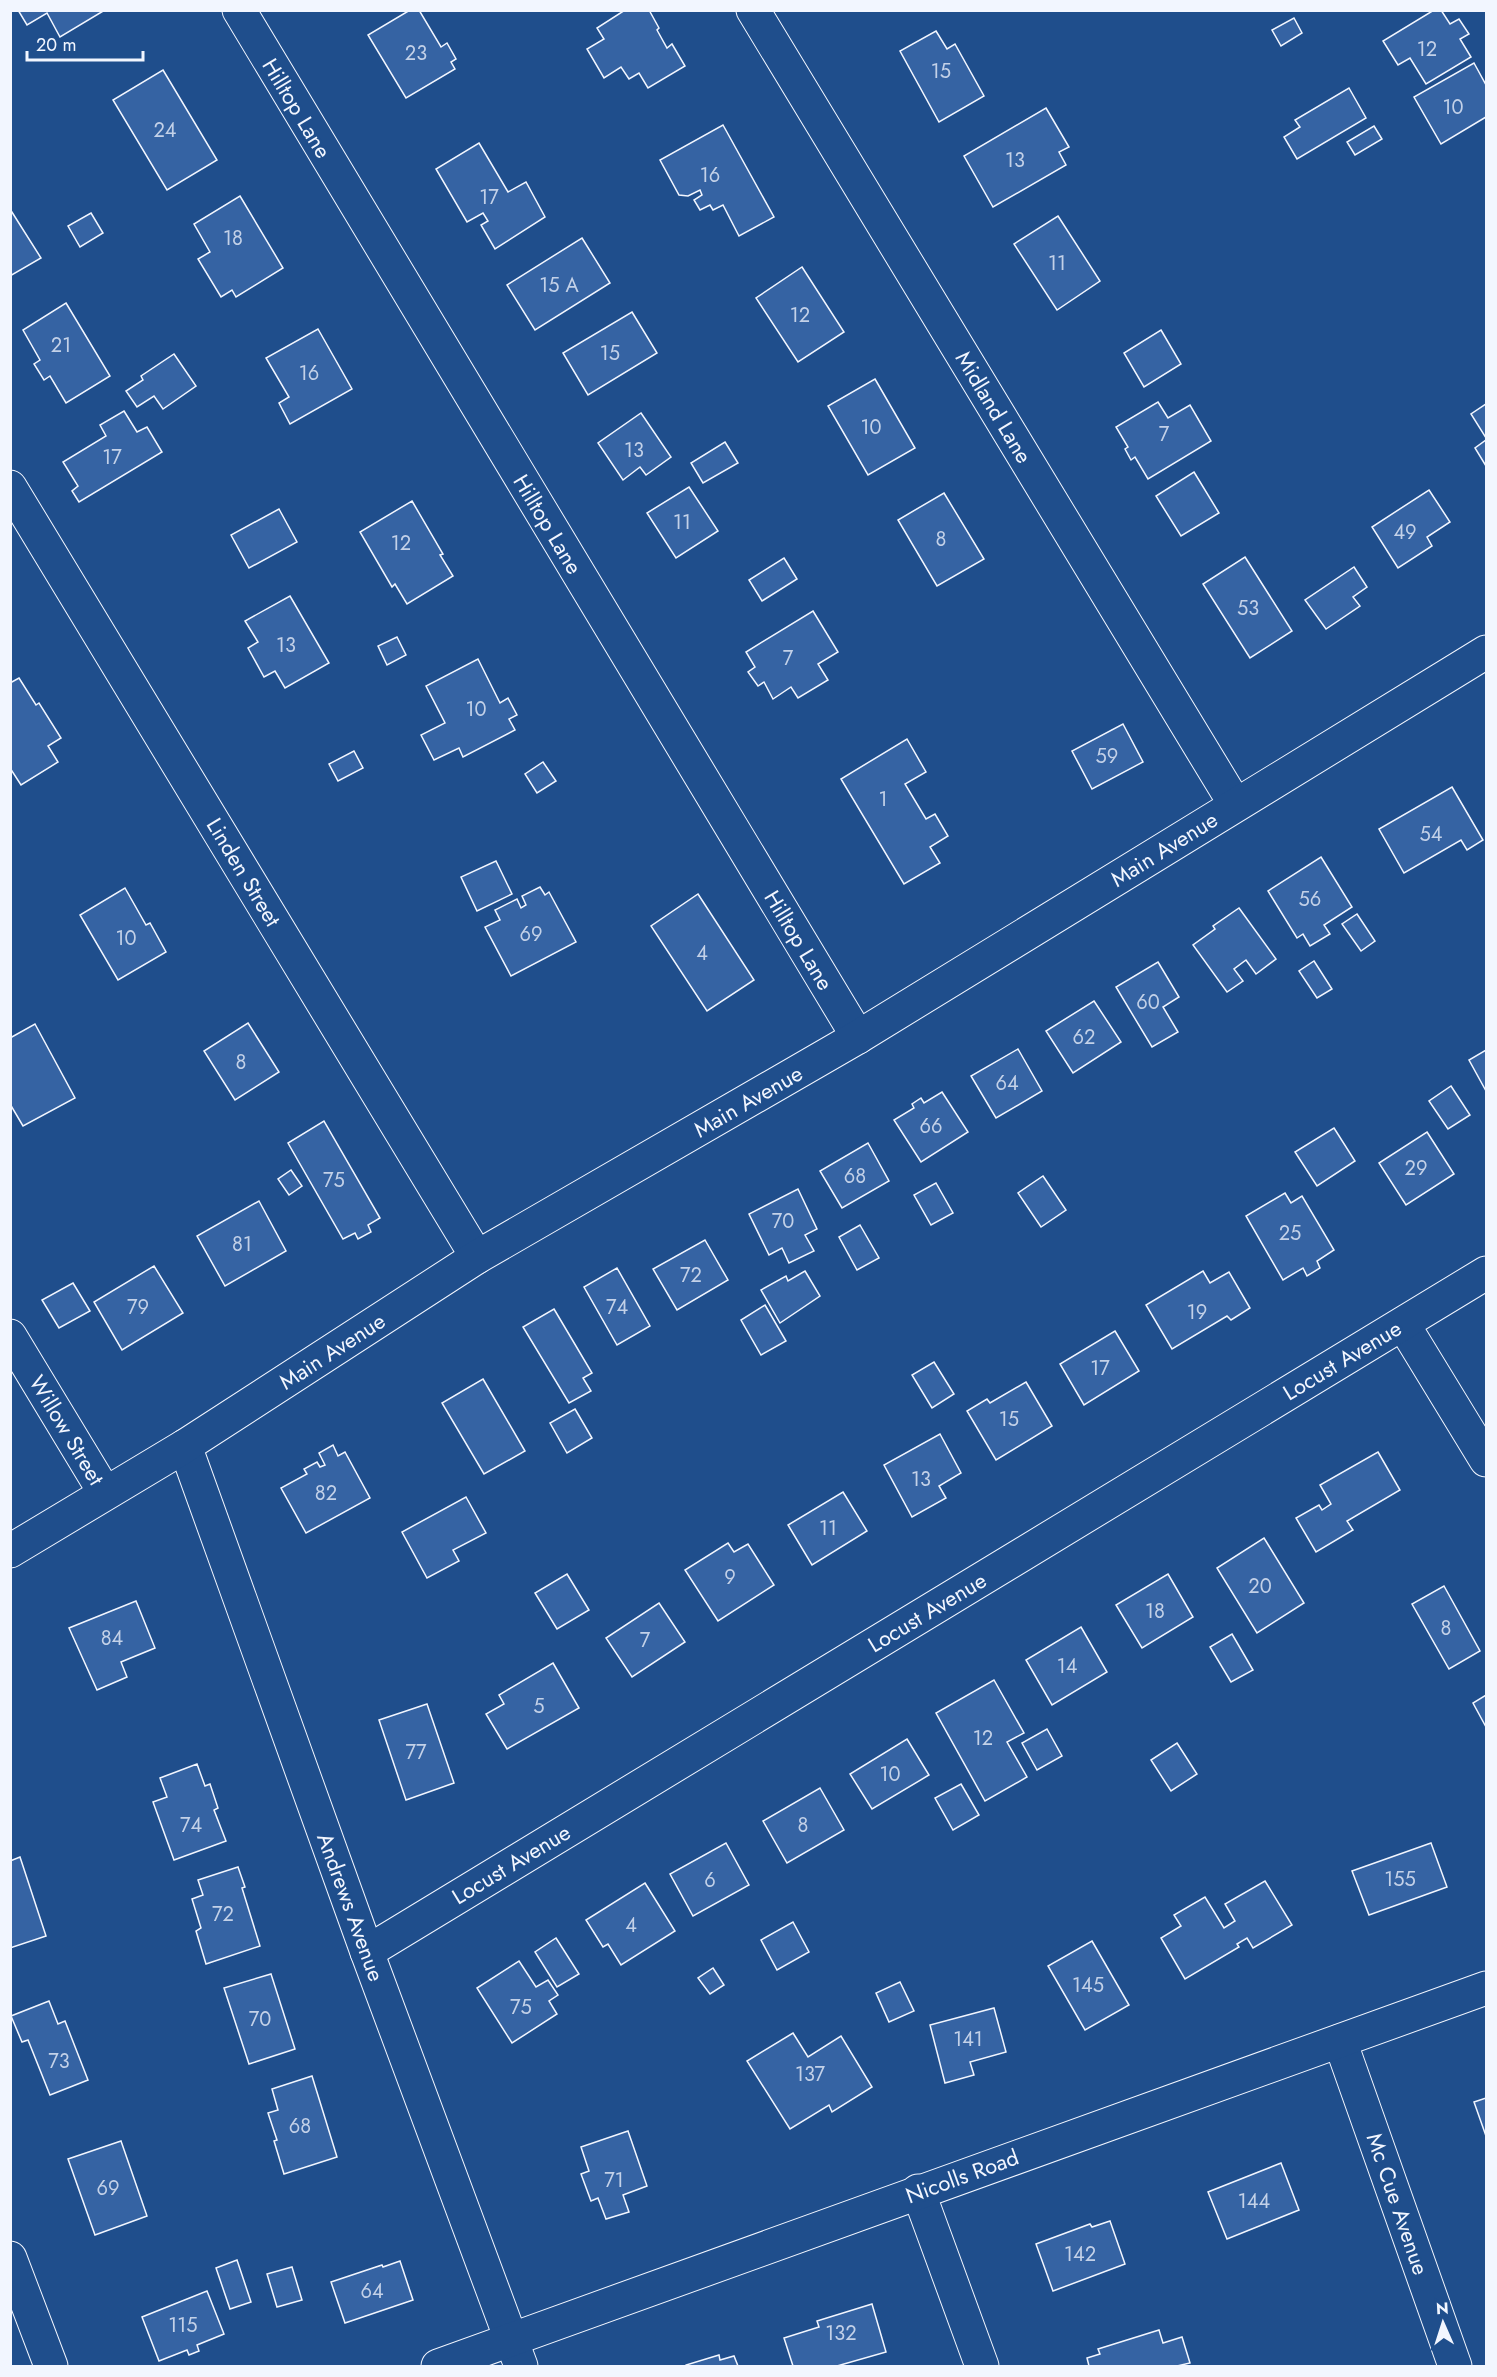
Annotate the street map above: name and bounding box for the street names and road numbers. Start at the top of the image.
street label: Hilltop Lane [255,52,339,164]
street label: Midland Lane [948,345,1040,469]
street label: Hilltop Lane [506,468,590,580]
street label: Main Avenue [1104,803,1224,895]
street label: Linden Street [199,812,289,933]
street label: Hilltop Lane [757,884,841,996]
street label: Main Avenue [688,1057,808,1145]
street label: Main Avenue [273,1305,391,1397]
street label: Locust Avenue [1277,1312,1407,1408]
street label: Willow Street [22,1369,113,1492]
street label: Locust Avenue [862,1564,992,1660]
street label: Locust Avenue [446,1816,576,1912]
street label: Andrews Avenue [309,1828,393,1986]
street label: Mc Cue Avenue [1359,2129,1437,2279]
street label: Nicolls Road [901,2141,1023,2211]

